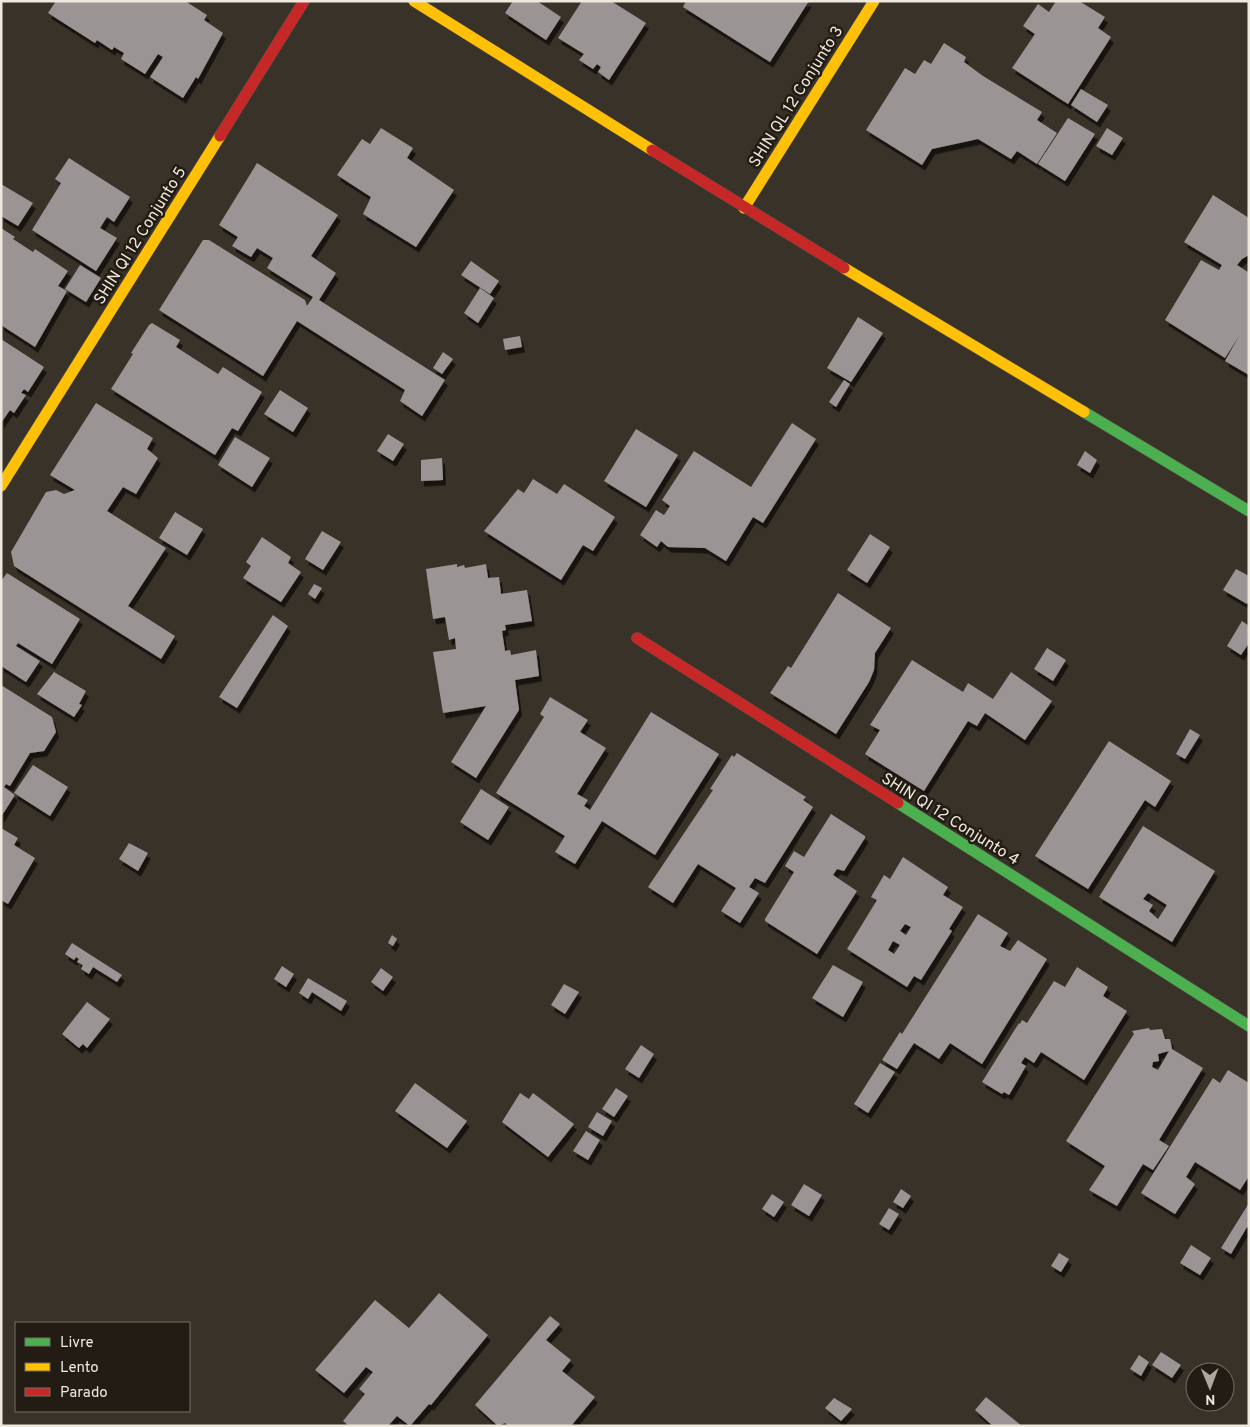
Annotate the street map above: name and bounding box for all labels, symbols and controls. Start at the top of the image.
street label: SHIN QL 12 Conjunto 3 [745,23,848,171]
street label: SHIN QI 12 Conjunto 5 [90,163,191,309]
street label: SHIN QI 12 Conjunto 4 [877,769,1023,870]
legend [15,1322,190,1412]
text: Livre [60,1334,94,1353]
text: Lento [60,1359,99,1378]
north arrow [1185,1362,1235,1412]
text: Parado [60,1384,108,1403]
text: N [1205,1390,1215,1407]

